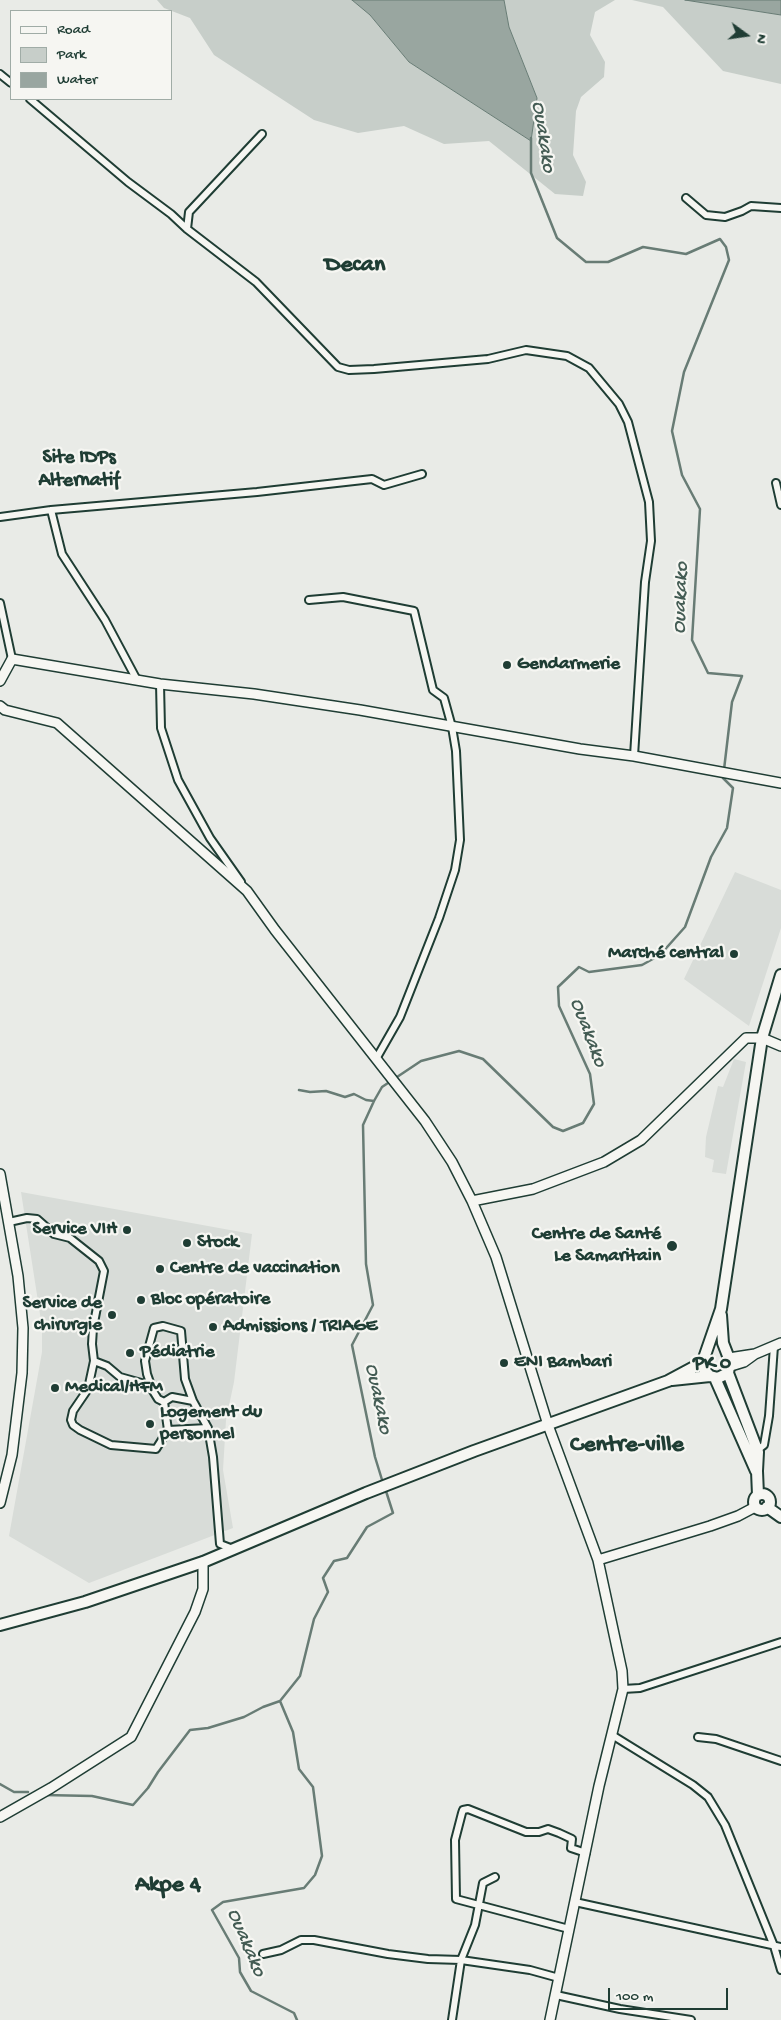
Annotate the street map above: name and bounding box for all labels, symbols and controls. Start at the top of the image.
legend [10,10,172,100]
north arrow [721,10,771,60]
text: Road [57,21,90,39]
text: N [752,32,770,45]
text: Park [57,46,86,64]
text: Water [57,71,97,89]
water label: Ouakako [525,100,559,174]
district label: Decan [325,252,385,280]
district label: Site IDPs Alternatif [39,447,119,494]
water label: Ouakako [669,562,695,634]
place label: Gendarmerie [517,654,620,676]
marker: Gendarmerie [501,659,513,671]
place label: Marché central [608,943,724,965]
marker: Marché central [728,948,740,960]
water label: Ouakako [563,995,611,1071]
place label: Service VIH [32,1219,117,1241]
marker: Service VIH [121,1224,133,1236]
place label: Centre de Santé Le Samaritain [532,1224,661,1268]
place label: Stock [197,1232,238,1254]
marker: Stock [181,1237,193,1249]
marker: Centre de Santé Le Samaritain [665,1239,679,1253]
place label: Centre de vaccination [170,1258,340,1280]
marker: Centre de vaccination [154,1263,166,1275]
place label: Bloc opératoire [151,1289,270,1311]
place label: Service de chirurgie [22,1293,102,1337]
marker: Bloc opératoire [135,1294,147,1306]
marker: Service de chirurgie [106,1309,118,1321]
place label: Admissions / TRIAGE [223,1316,377,1338]
marker: Admissions / TRIAGE [207,1321,219,1333]
place label: Pédiatrie [140,1342,214,1364]
marker: Pédiatrie [124,1347,136,1359]
place label: ENI Bambari [514,1352,612,1374]
district label: PK 0 [693,1353,731,1377]
marker: ENI Bambari [498,1357,510,1369]
water label: Ouakako [358,1361,396,1437]
place label: Medical/HFM [65,1377,163,1399]
marker: Medical/HFM [49,1382,61,1394]
place label: Logement du personnel [160,1402,262,1446]
marker: Logement du personnel [144,1418,156,1430]
district label: Centre-ville [570,1432,684,1460]
district label: Akpe 4 [135,1872,201,1900]
water label: Ouakako [220,1905,270,1981]
scale bar [611,1978,731,2010]
text: 100 m [616,1988,653,2006]

